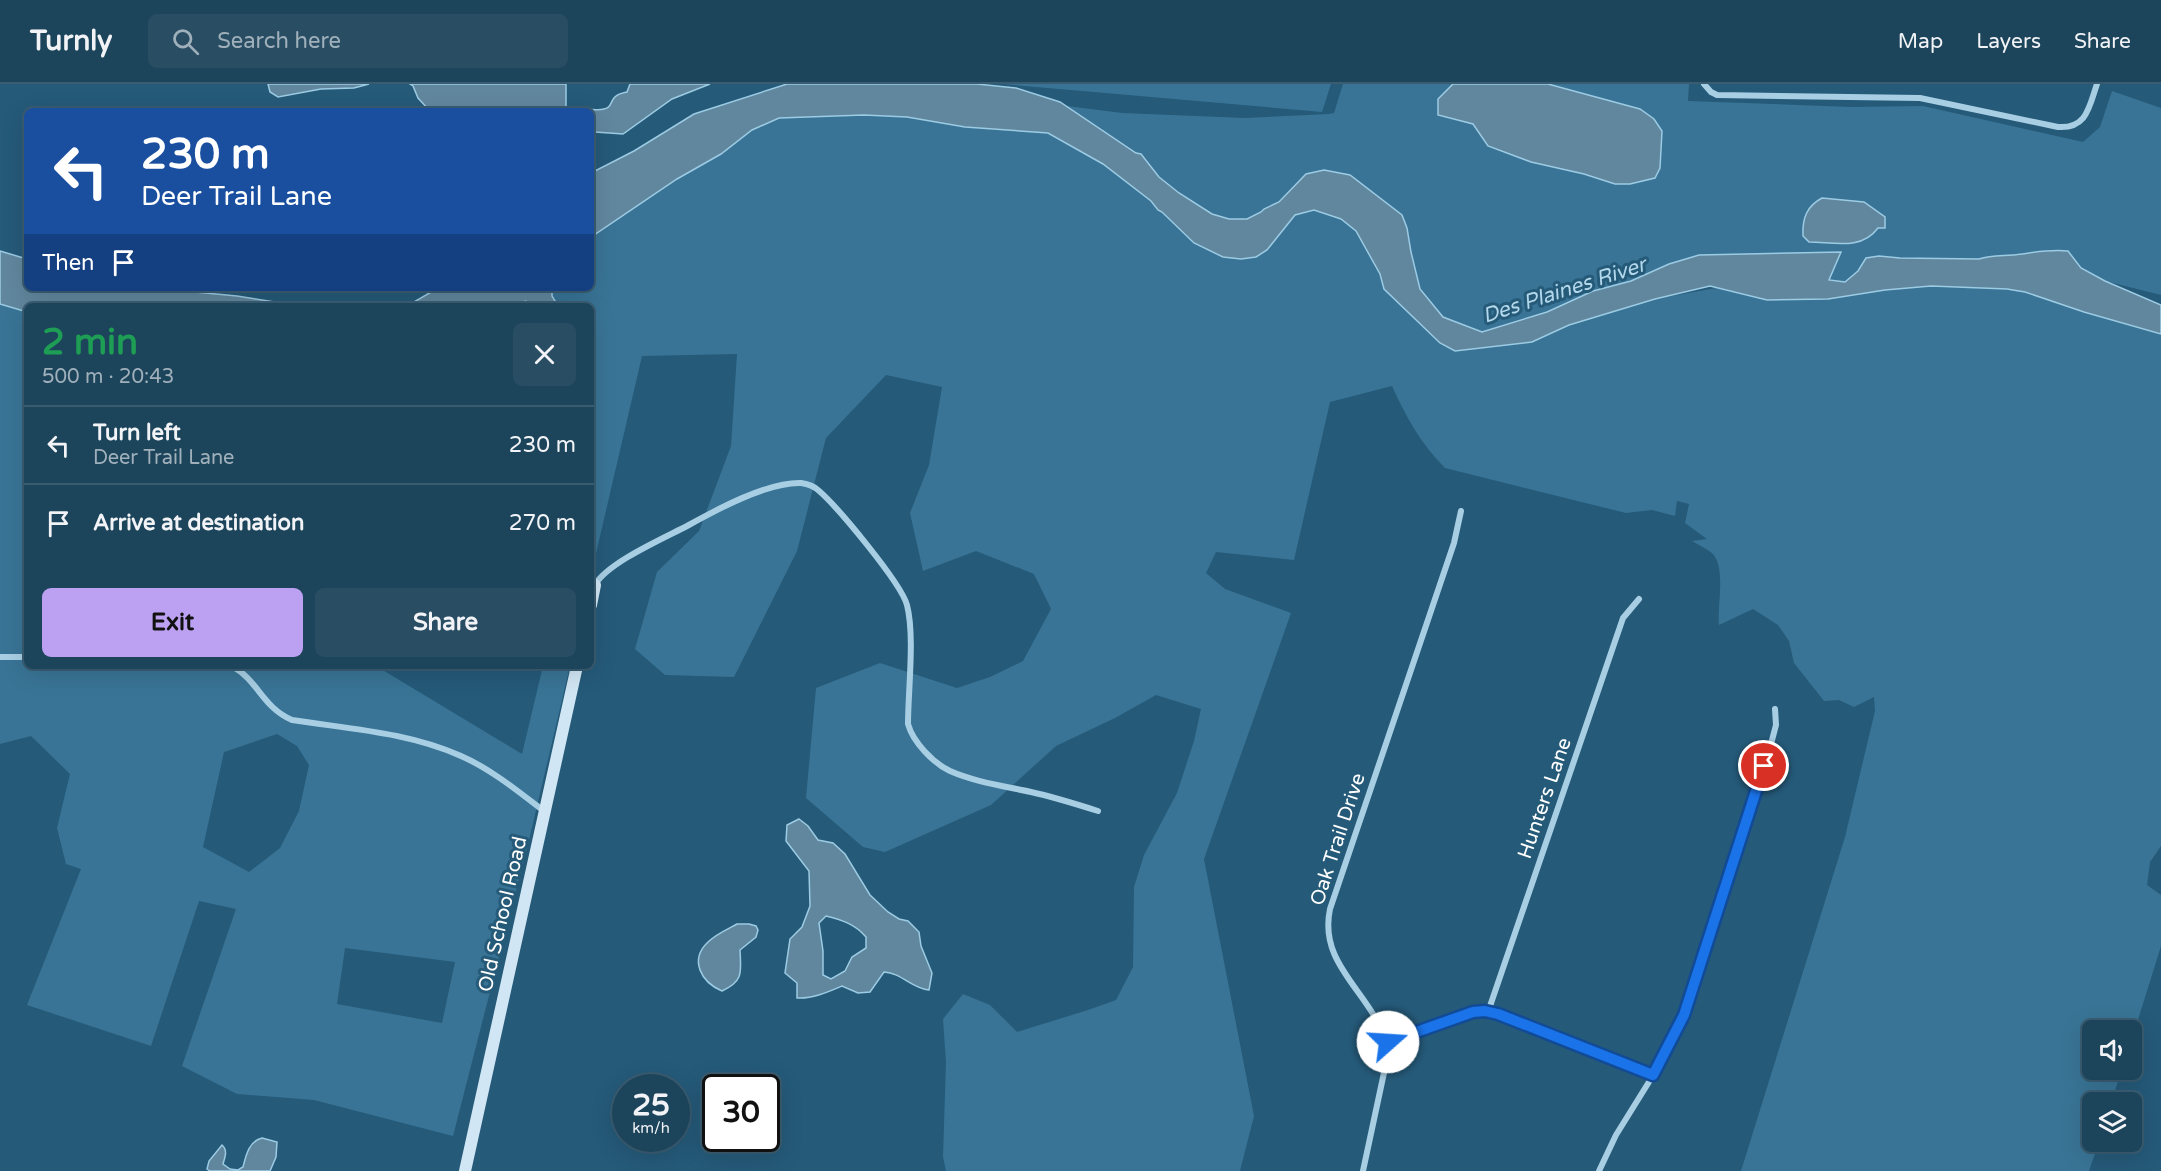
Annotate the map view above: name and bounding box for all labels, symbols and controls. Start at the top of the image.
search box [148,14,568,68]
text: Turnly [30,24,112,58]
icon: search [169,25,202,58]
text: Search here [217,28,341,54]
text: Map [1898,29,1943,54]
text: Layers [1976,29,2041,54]
text: Share [2074,29,2131,54]
text: 230 m [141,129,270,180]
icon: left [42,132,120,210]
text: Deer Trail Lane [141,180,332,213]
icon: arrive [107,246,140,279]
text: Then [42,250,95,276]
water label: Des Plaines River [1479,251,1652,329]
text: 2 min [42,321,138,364]
button: close [513,323,576,386]
text: 500 m · 20:43 [42,365,174,389]
text: Turn left [93,420,181,446]
icon: left [42,429,75,462]
text: 230 m [509,432,576,458]
text: Deer Trail Lane [93,446,234,470]
icon: arrive [42,507,75,540]
text: Arrive at destination [93,510,304,536]
text: 270 m [509,510,576,536]
button: Exit [42,588,303,657]
button: Share [315,588,576,657]
street label: Hunters Lane [1513,735,1577,862]
pin [1738,740,1789,791]
icon: arrive [1747,749,1780,782]
street label: Oak Trail Drive [1305,770,1371,908]
street label: Old School Road [473,834,533,994]
position arrow [1356,1010,1420,1074]
map controls [2082,1020,2142,1152]
button: sound [2082,1020,2142,1080]
speed limit sign: 30 [702,1074,780,1152]
text: 25 [632,1087,670,1124]
button: layers [2082,1092,2142,1152]
text: km/h [632,1119,670,1137]

